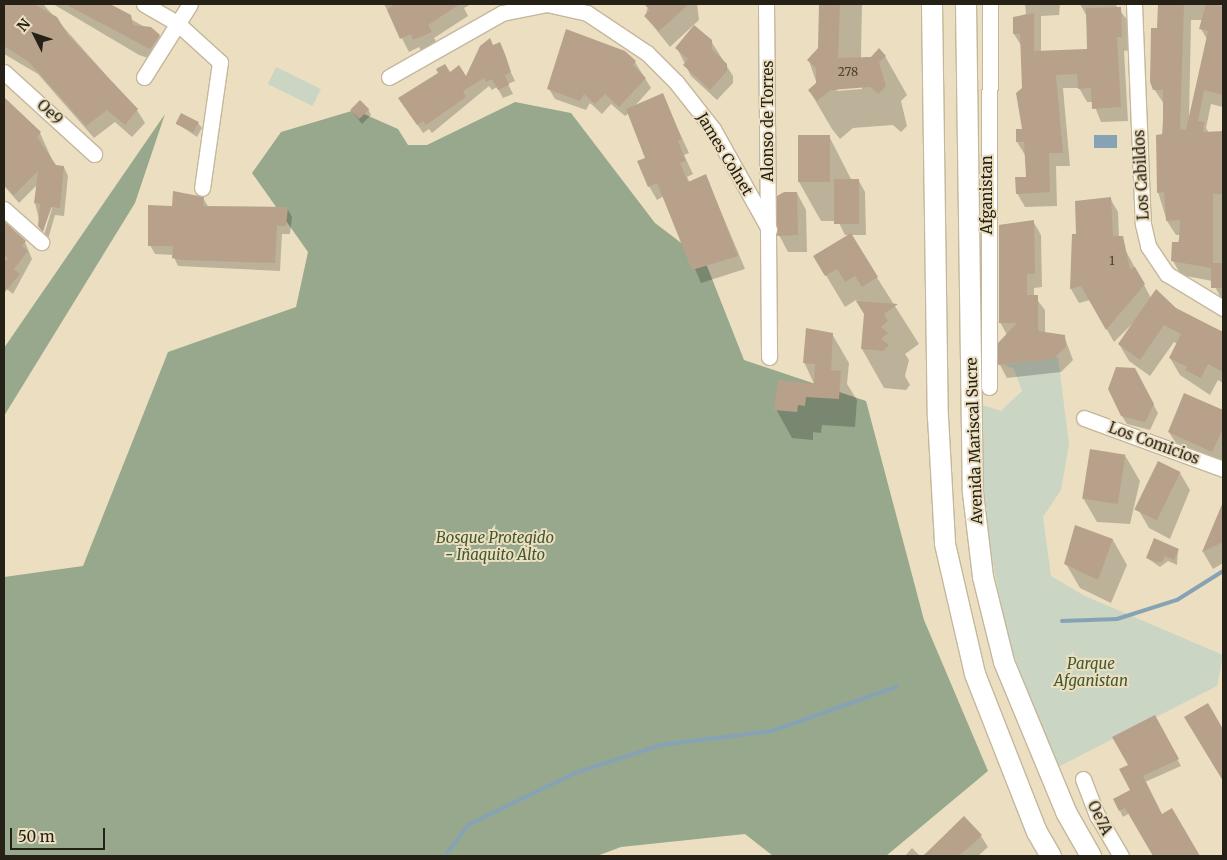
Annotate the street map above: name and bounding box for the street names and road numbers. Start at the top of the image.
street label: Alonso de Torres [759,60,777,182]
street label: Oe9 [34,96,66,128]
street label: James Colnet [693,109,757,199]
street label: Los Cabildos [1130,129,1152,221]
street label: Afganistan [978,155,996,235]
street label: Avenida Mariscal Sucre [962,357,986,525]
street label: Los Comicios [1106,418,1202,468]
street label: Oe7A [1084,798,1116,838]

